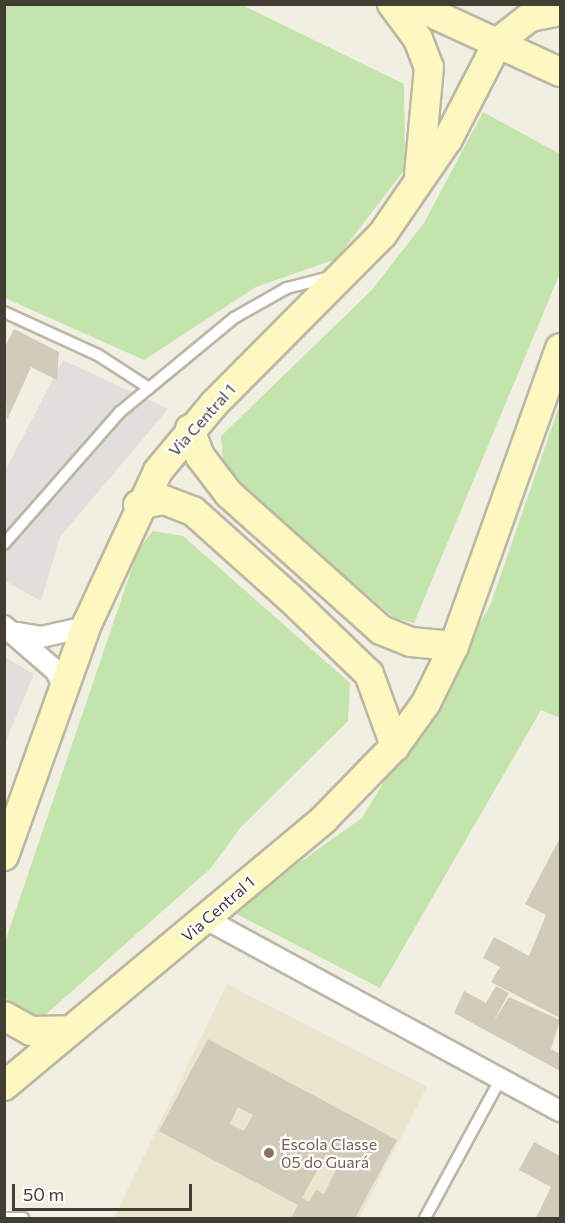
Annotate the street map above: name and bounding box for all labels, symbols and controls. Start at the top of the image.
street label: Via Central 1 [165,380,239,460]
street label: Via Central 1 [178,872,258,946]
place label: Escola Classe 05 do Guará [281,1134,377,1172]
marker: Escola Classe 05 do Guará [262,1146,276,1160]
scale bar [15,1172,195,1210]
text: 50 m [23,1183,64,1205]

